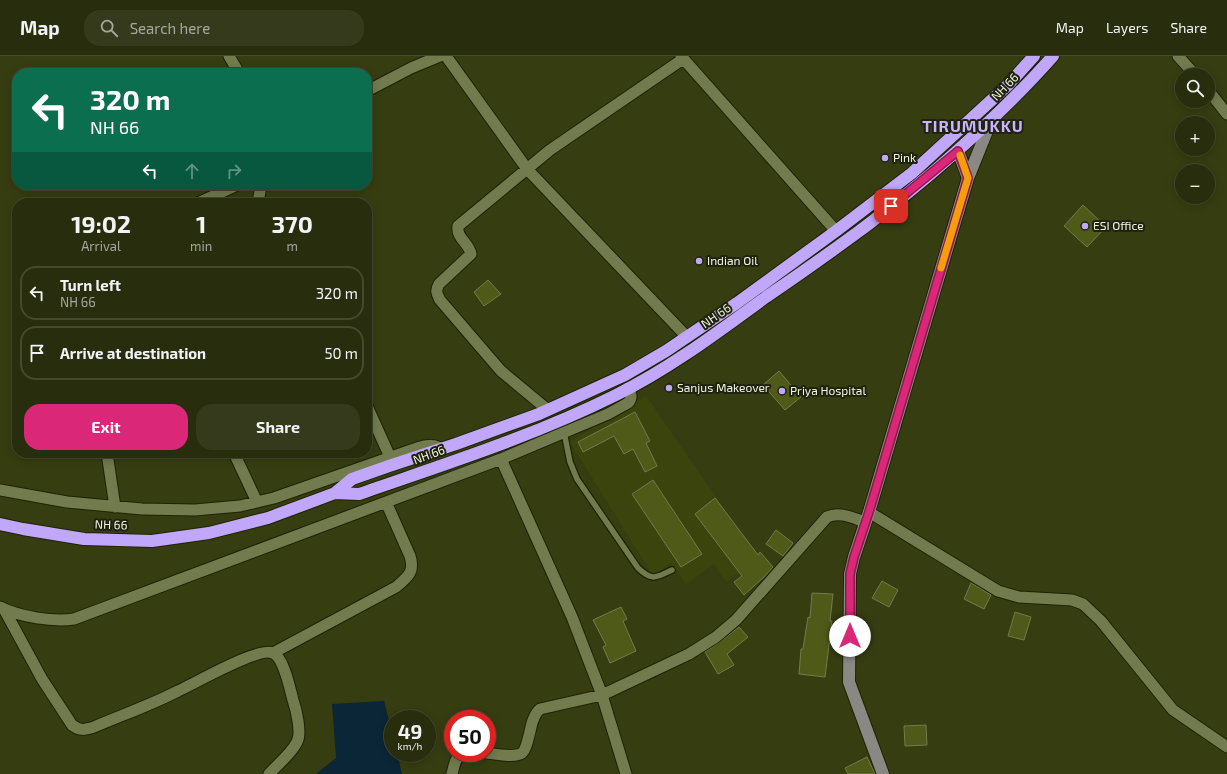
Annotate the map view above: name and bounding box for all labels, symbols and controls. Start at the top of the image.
search box [84,10,364,46]
text: Map [20,16,60,39]
icon: search [98,17,120,39]
text: Search here [130,19,210,37]
text: Map [1056,19,1084,36]
text: Layers [1106,19,1148,36]
text: Share [1170,19,1207,36]
map controls [1175,68,1215,204]
button: search [1175,68,1215,108]
street label: NH 66 [988,70,1021,103]
text: 320 m [90,82,171,116]
icon: left [24,84,76,136]
text: NH 66 [90,116,139,138]
district label: TIRUMUKKU [922,116,1024,135]
button: + [1175,116,1215,156]
place label: Pink [893,150,916,164]
marker: Pink [880,153,890,163]
icon: left [139,160,161,182]
icon: ahead [181,160,203,182]
icon: right [223,160,245,182]
button: − [1175,164,1215,204]
pin [874,189,908,223]
icon: arrive [880,195,902,217]
text: 19:02 [71,209,131,238]
text: 1 [196,209,206,238]
text: 370 [271,209,313,238]
place label: ESI Office [1093,218,1144,232]
marker: ESI Office [1080,221,1090,231]
text: Arrival [81,238,121,254]
text: min [190,238,212,254]
text: m [286,238,298,254]
place label: Indian Oil [707,253,758,267]
marker: Indian Oil [694,256,704,266]
text: Turn left [60,276,121,294]
icon: left [26,282,48,304]
text: 320 m [316,284,358,302]
text: NH 66 [60,294,96,310]
street label: NH 66 [698,300,733,330]
icon: arrive [26,342,48,364]
text: Arrive at destination [60,344,206,362]
text: 50 m [324,344,358,362]
place label: Sanjus Makeover [677,380,770,395]
marker: Sanjus Makeover [664,383,674,393]
place label: Priya Hospital [790,383,866,397]
marker: Priya Hospital [777,386,787,396]
button: Exit [24,404,188,450]
button: Share [196,404,360,450]
street label: NH 66 [411,442,447,466]
street label: NH 66 [94,516,128,532]
position arrow [829,615,871,657]
speed limit sign: 50 [444,710,496,762]
text: 49 [398,719,422,743]
text: km/h [398,740,422,752]

